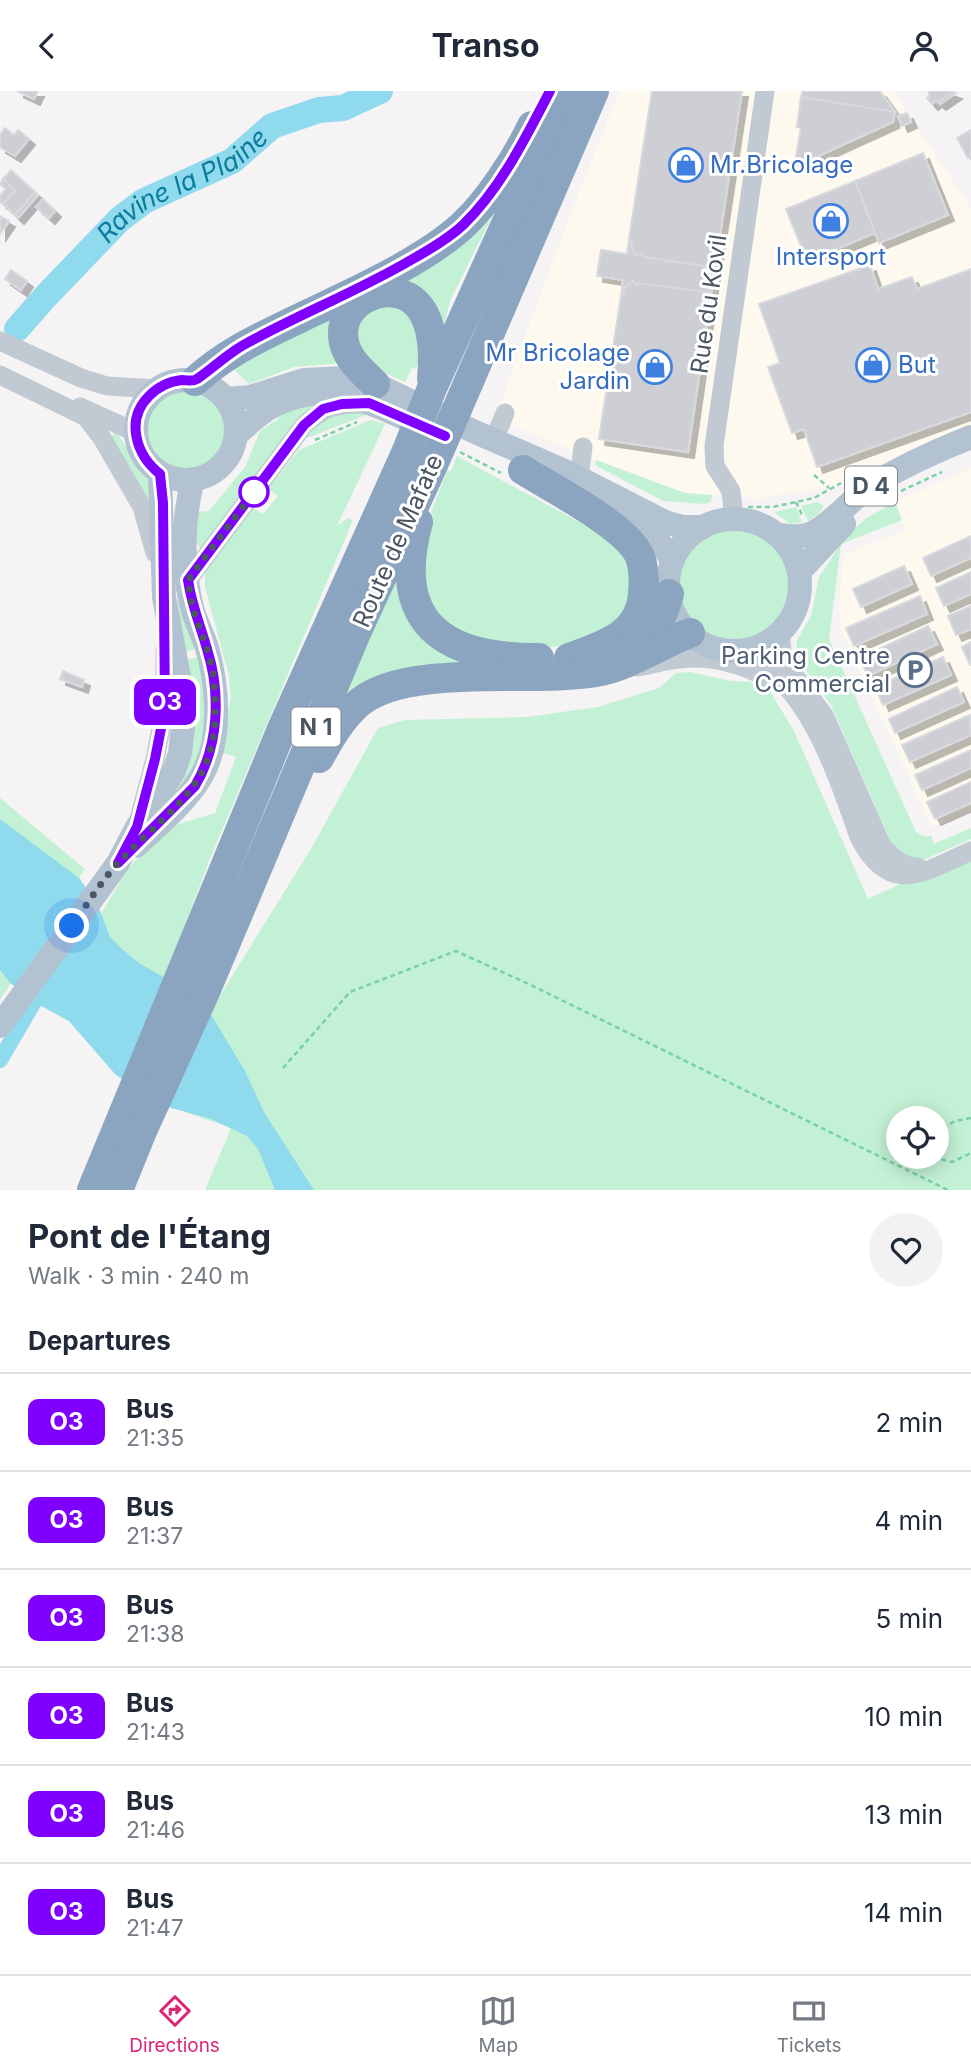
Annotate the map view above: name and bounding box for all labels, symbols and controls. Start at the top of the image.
text: Transo [431,26,540,65]
icon: back [28,27,66,65]
icon: person [905,27,943,65]
water label: Ravine la Plaine [90,121,274,249]
shop icon: Mr.Bricolage [667,146,705,184]
place label: Mr.Bricolage [710,150,853,179]
shop icon: Intersport [812,202,850,240]
street label: Rue du Kovil [684,232,733,375]
place label: Intersport [776,242,886,271]
place label: Mr Bricolage Jardin [486,338,630,395]
shop icon: But [854,346,892,384]
shop icon: Mr Bricolage Jardin [636,348,674,386]
place label: But [898,350,936,379]
street label: Route de Mafate [346,450,449,632]
road number: D 4 [845,467,897,505]
unlabelled marker [239,477,269,507]
place label: Parking Centre Commercial [721,641,890,698]
parking icon: Parking Centre Commercial [896,651,934,689]
line badge: O3 [134,679,196,725]
text: O3 [148,687,182,716]
road number: N 1 [292,707,340,747]
your location [54,908,89,943]
map controls [886,1106,949,1169]
button: locate [886,1106,949,1169]
button: heart [869,1213,943,1287]
text: Pont de l'Étang [28,1216,271,1256]
text: Walk · 3 min · 240 m [28,1262,249,1290]
text: Departures [28,1325,171,1356]
text: Bus [126,1393,174,1424]
text: O3 [50,1407,83,1436]
text: 2 min [875,1407,943,1438]
text: 21:35 [126,1424,184,1452]
text: Bus [126,1491,174,1522]
text: O3 [50,1505,83,1534]
text: 4 min [874,1505,943,1536]
text: 21:37 [126,1522,183,1550]
text: Bus [126,1589,174,1620]
text: O3 [50,1603,83,1632]
text: 5 min [875,1603,943,1634]
text: 21:38 [126,1620,184,1648]
text: Bus [126,1687,174,1718]
text: O3 [50,1701,83,1730]
text: 10 min [864,1701,943,1732]
text: 21:43 [126,1718,185,1746]
text: Bus [126,1785,174,1816]
text: O3 [50,1799,83,1828]
text: 13 min [865,1799,943,1830]
text: 21:46 [126,1816,185,1844]
text: Bus [126,1883,174,1914]
text: O3 [50,1897,83,1926]
text: 14 min [864,1897,943,1928]
text: 21:47 [126,1914,184,1942]
tab: Directions [129,1992,220,2057]
tab: Map [479,1992,518,2057]
tab: Tickets [777,1992,842,2057]

